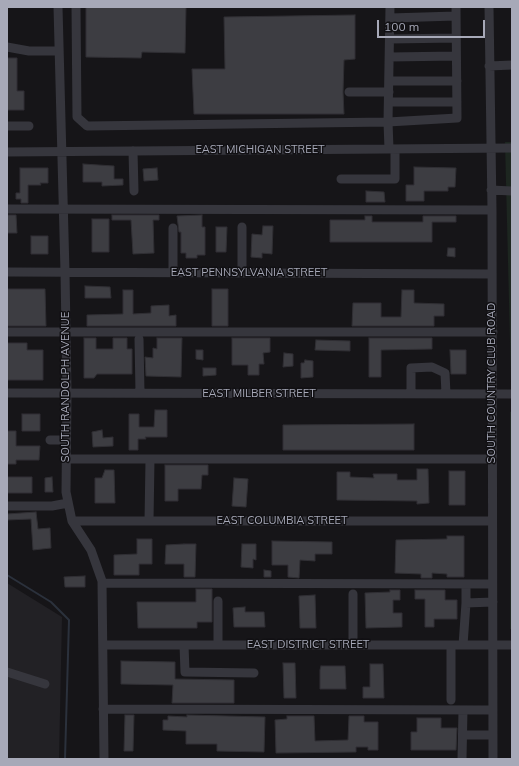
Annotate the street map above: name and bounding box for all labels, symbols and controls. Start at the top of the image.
scale bar [379,12,487,38]
text: 100 m [384,19,419,34]
street label: EAST MICHIGAN STREET [195,143,325,157]
street label: EAST PENNSYLVANIA STREET [171,266,327,280]
street label: SOUTH COUNTRY CLUB ROAD [485,303,499,463]
street label: SOUTH RANDOLPH AVENUE [59,312,73,462]
street label: EAST MILBER STREET [202,387,316,401]
street label: EAST COLUMBIA STREET [216,514,348,528]
street label: EAST DISTRICT STREET [247,638,369,652]

